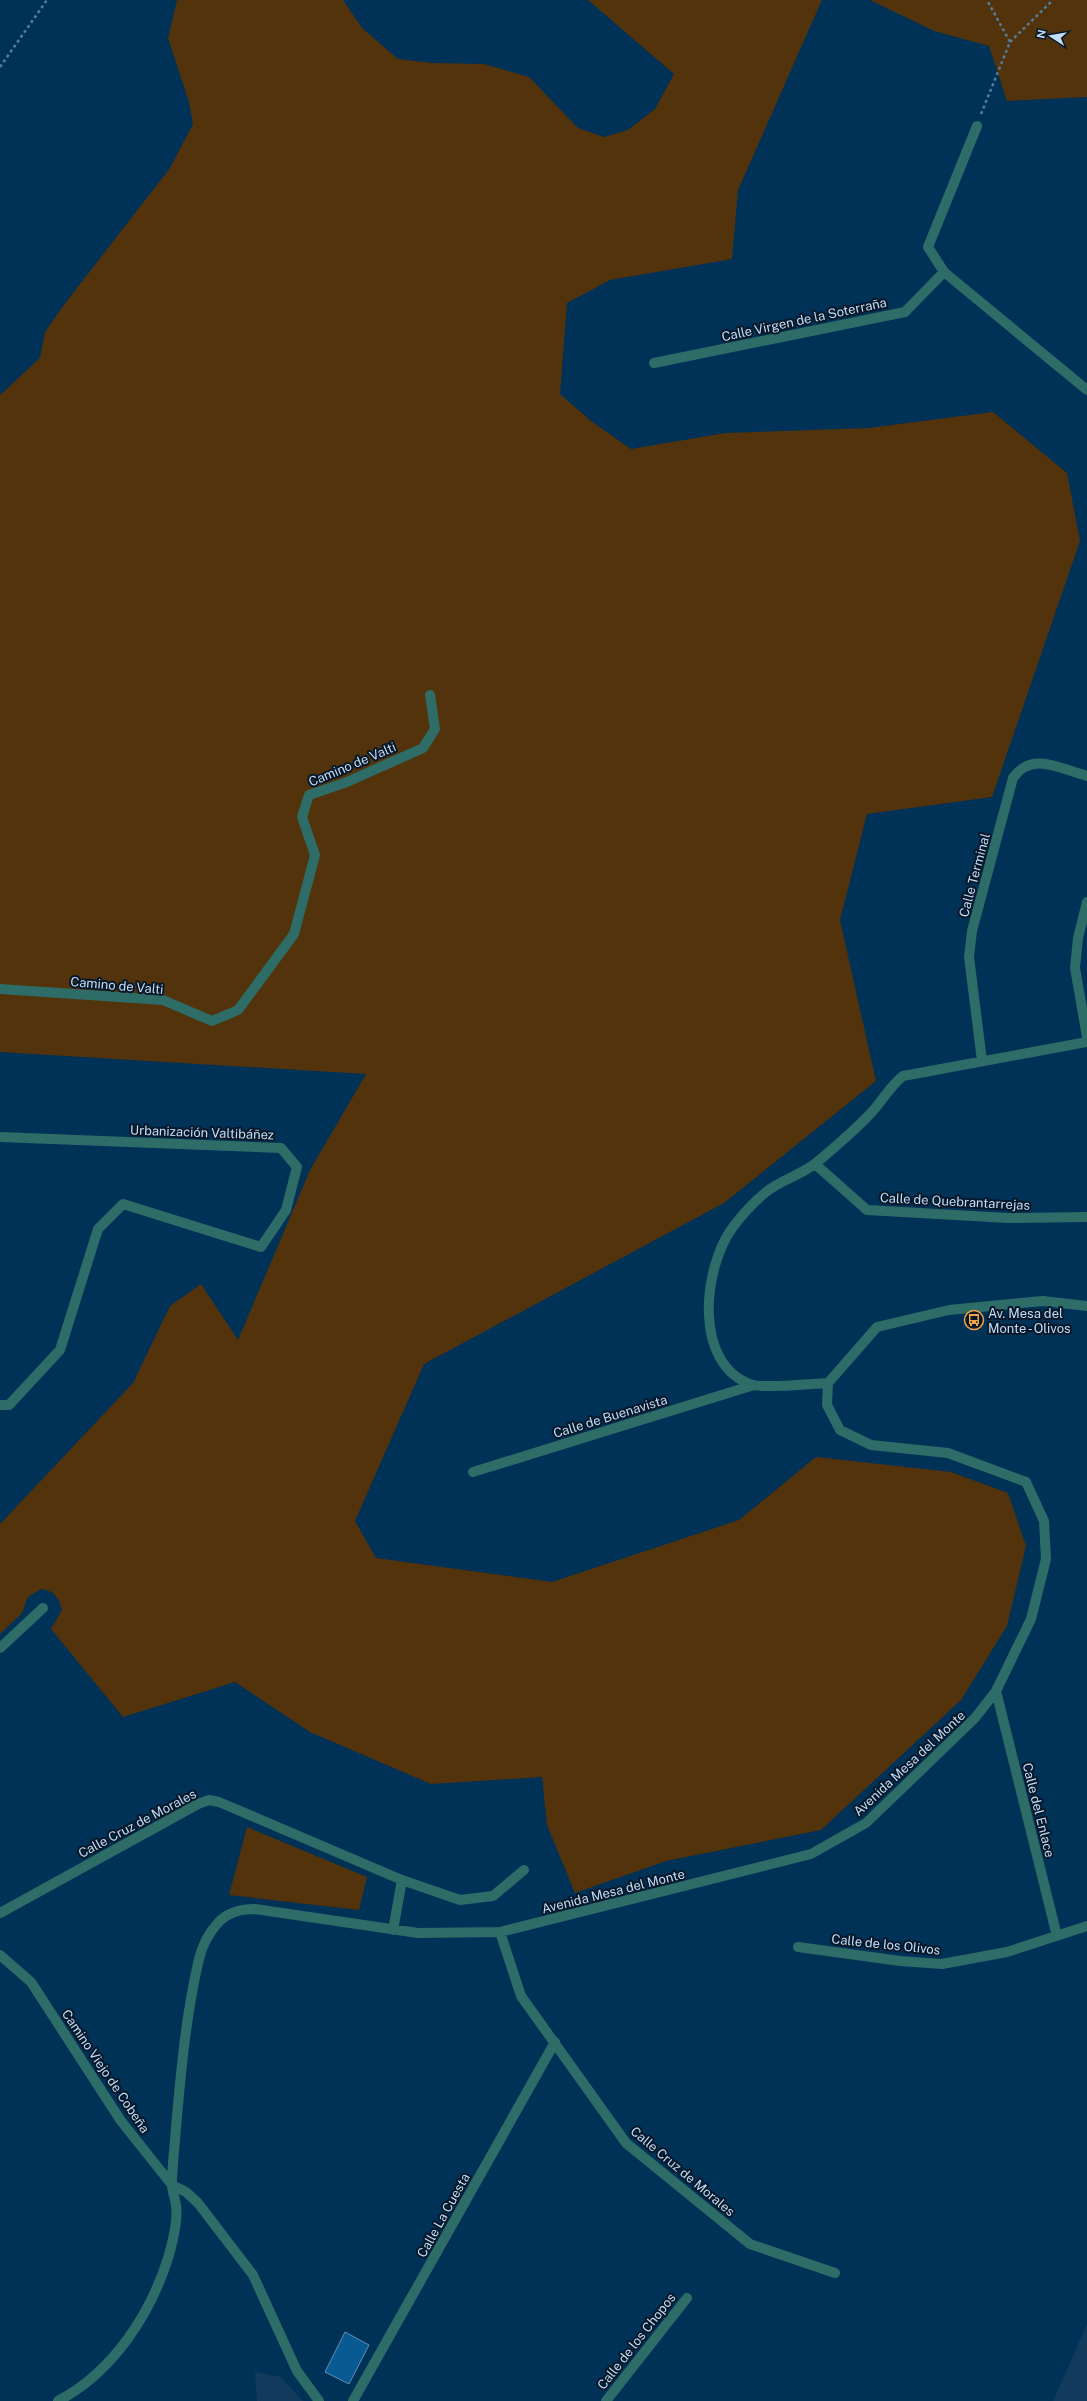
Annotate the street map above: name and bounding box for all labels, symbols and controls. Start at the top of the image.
north arrow [1031,16,1071,56]
text: N [1034,28,1048,39]
street label: Calle Virgen de la Soterraña [720,295,888,344]
street label: Camino de Valti [306,739,398,790]
street label: Calle Terminal [956,831,993,919]
street label: Camino de Valti [70,974,164,997]
street label: Urbanización Valtibáñez [130,1122,274,1143]
street label: Calle de Quebrantarrejas [880,1190,1030,1213]
place label: Av. Mesa del Monte - Olivos [988,1306,1071,1336]
bus stop icon: Av. Mesa del Monte - Olivos [963,1309,985,1331]
street label: Calle de Buenavista [551,1392,669,1441]
street label: Avenida Mesa del Monte [850,1708,968,1819]
street label: Calle del Enlace [1020,1761,1057,1859]
street label: Calle Cruz de Morales [76,1786,199,1861]
street label: Avenida Mesa del Monte [540,1866,686,1917]
street label: Calle de los Olivos [831,1931,941,1958]
street label: Camino Viejo de Cobeña [59,2007,152,2136]
street label: Calle Cruz de Morales [628,2123,738,2219]
street label: Calle La Cuesta [414,2171,473,2260]
street label: Calle de los Chopos [594,2290,679,2392]

